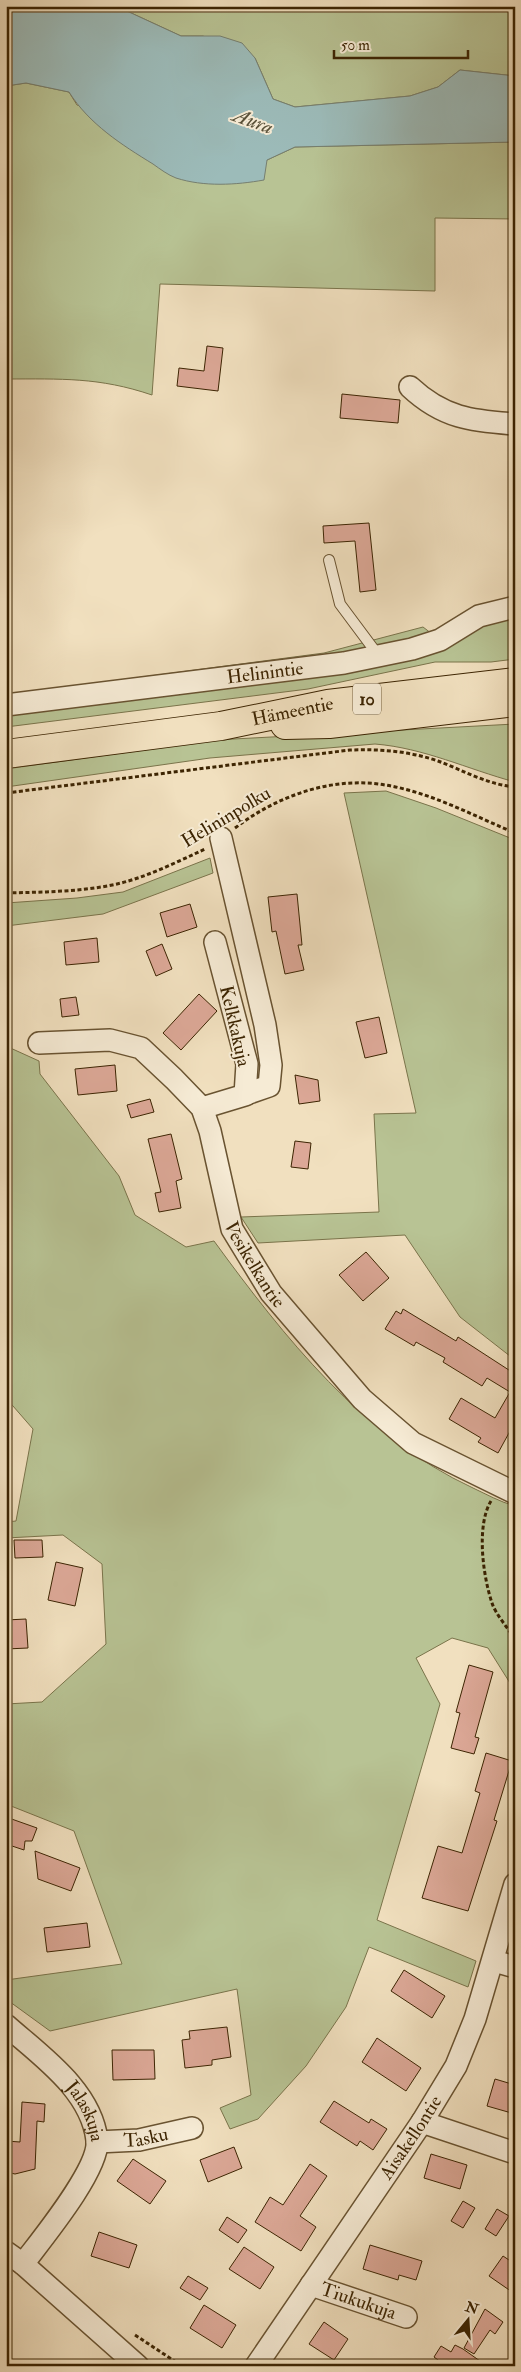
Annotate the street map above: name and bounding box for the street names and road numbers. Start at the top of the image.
street label: Helinintie [225,656,305,689]
road number: 10 [353,684,381,714]
street label: Hämeentie [250,691,335,731]
street label: Helininpolku [177,781,276,854]
street label: Kelkkakuja [214,983,256,1069]
street label: Vesikelkantie [219,1219,290,1313]
street label: Jalaskuja [60,2075,109,2143]
street label: Aisakellontie [374,2091,447,2185]
street label: Tasku [123,2122,171,2153]
street label: Tiukukuja [317,2277,400,2325]

